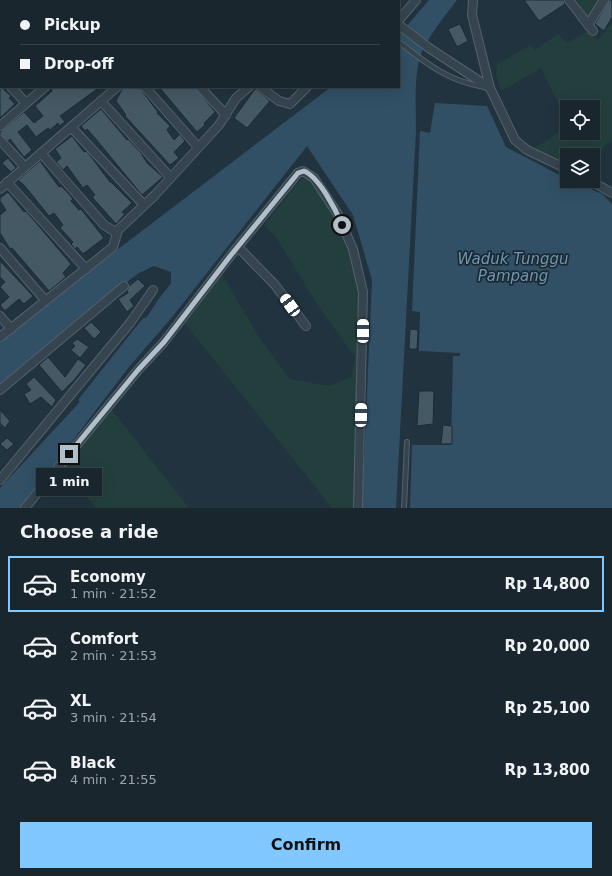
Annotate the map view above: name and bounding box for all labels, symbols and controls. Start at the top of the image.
text: Pickup [44,16,100,34]
text: Drop-off [44,55,114,73]
map controls [560,100,600,188]
button: locate [560,100,600,140]
button: layers [560,148,600,188]
route start [333,216,351,234]
water label: Waduk Tunggu Pampang [458,250,568,285]
car [278,292,302,318]
car [357,319,369,343]
car [355,403,367,427]
route end [60,445,78,463]
callout: 1 min [36,468,102,496]
text: 1 min [49,474,89,489]
text: Choose a ride [20,521,159,542]
icon: car [22,566,58,602]
text: Economy [70,568,146,586]
text: Rp 14,800 [505,575,590,593]
text: 1 min · 21:52 [70,586,157,601]
icon: car [22,628,58,664]
text: Comfort [70,630,138,648]
text: Rp 20,000 [505,637,590,655]
text: 2 min · 21:53 [70,648,157,663]
icon: car [22,690,58,726]
text: XL [70,692,91,710]
text: Rp 25,100 [505,699,590,717]
text: 3 min · 21:54 [70,710,157,725]
icon: car [22,752,58,788]
text: Black [70,754,116,772]
text: Rp 13,800 [505,761,590,779]
text: 4 min · 21:55 [70,772,157,787]
button: Confirm [20,822,592,868]

